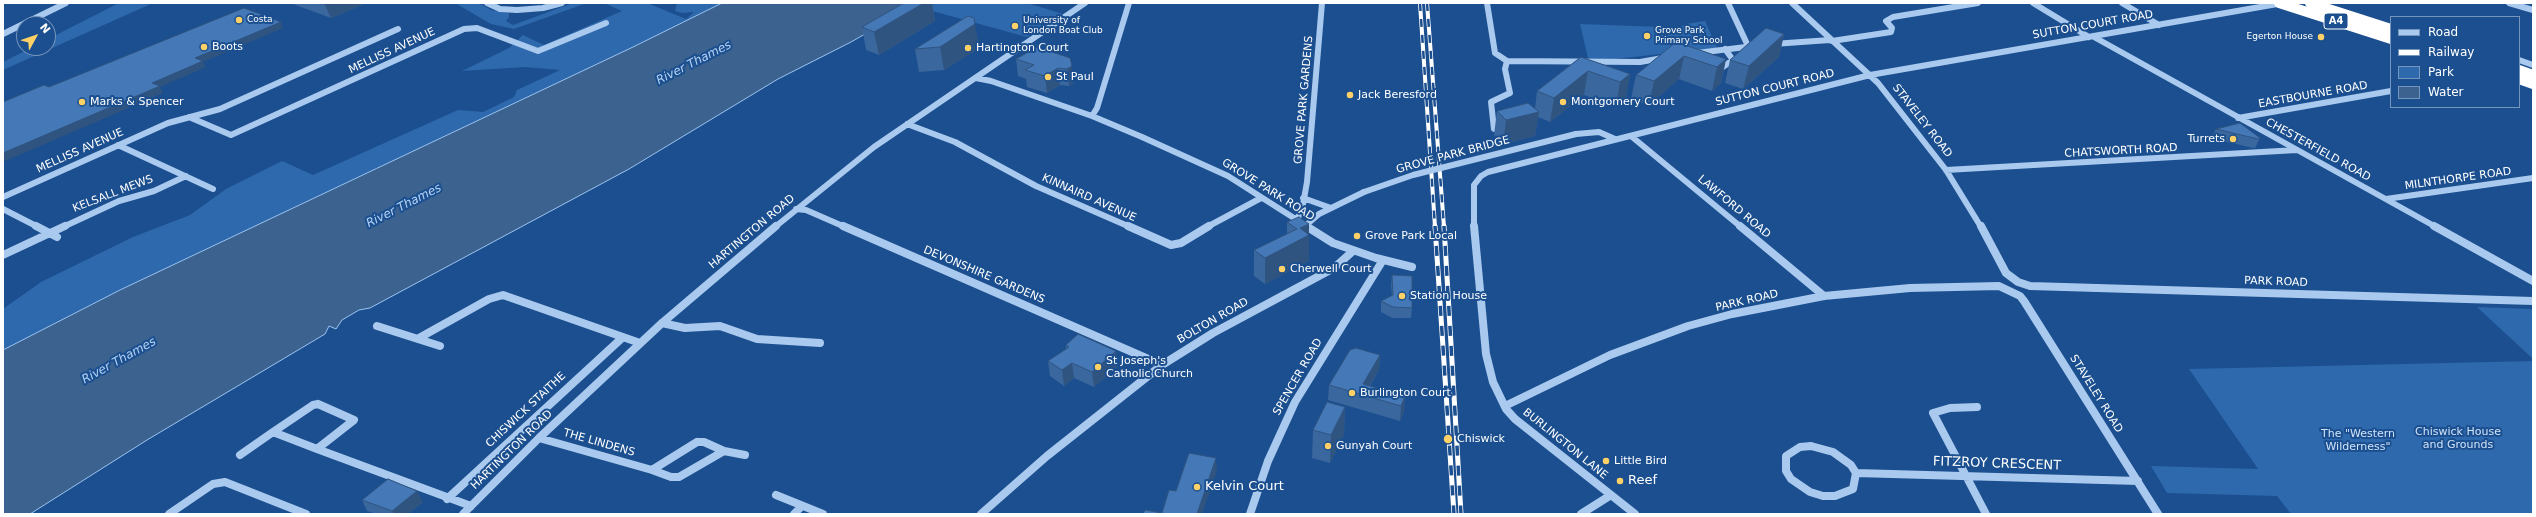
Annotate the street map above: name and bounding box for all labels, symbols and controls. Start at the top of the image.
street label: SUTTON COURT ROAD [2032,8,2154,42]
road number: A4 [2324,13,2348,29]
marker: Costa [234,15,244,25]
place label: Costa [247,15,273,25]
north arrow [16,16,56,56]
place label: University of London Boat Club [1023,16,1103,37]
legend [2390,16,2520,108]
text: N [37,21,53,36]
marker: University of London Boat Club [1010,21,1020,31]
street label: MELLISS AVENUE [347,25,437,77]
text: Road [2428,25,2458,39]
place label: Grove Park Primary School [1655,26,1723,47]
marker: Grove Park Primary School [1642,31,1652,41]
place label: Egerton House [2247,32,2313,42]
marker: Egerton House [2316,32,2326,42]
street label: GROVE PARK GARDENS [1292,35,1316,165]
water label: River Thames [654,38,734,88]
place label: Boots [212,40,243,54]
place label: Hartington Court [976,41,1069,55]
marker: Boots [199,42,209,52]
marker: Hartington Court [963,43,973,53]
text: Railway [2428,45,2474,59]
text: Park [2428,65,2454,79]
street label: SUTTON COURT ROAD [1714,67,1836,109]
place label: St Paul [1056,70,1094,84]
marker: St Paul [1043,72,1053,82]
street label: EASTBOURNE ROAD [2257,79,2369,111]
street label: STAVELEY ROAD [1889,82,1955,160]
text: Water [2428,85,2463,99]
place label: Jack Beresford [1358,88,1437,102]
marker: Jack Beresford [1345,90,1355,100]
place label: Marks & Spencer [90,95,183,109]
place label: Montgomery Court [1571,95,1674,109]
marker: Marks & Spencer [77,97,87,107]
marker: Montgomery Court [1558,97,1568,107]
street label: CHESTERFIELD ROAD [2263,116,2373,184]
street label: MELLISS AVENUE [34,126,126,176]
place label: Turrets [2188,132,2225,146]
street label: GROVE PARK BRIDGE [1395,134,1511,176]
marker: Turrets [2228,134,2238,144]
street label: CHATSWORTH ROAD [2064,141,2178,161]
street label: GROVE PARK ROAD [1219,156,1317,224]
street label: MILNTHORPE ROAD [2404,165,2512,193]
street label: KINNAIRD AVENUE [1040,171,1138,225]
street label: KELSALL MEWS [71,173,155,215]
street label: LAWFORD ROAD [1695,173,1773,241]
water label: River Thames [364,181,444,231]
street label: HARTINGTON ROAD [706,192,798,272]
place label: Grove Park Local [1365,229,1457,243]
marker: Grove Park Local [1352,231,1362,241]
street label: DEVONSHIRE GARDENS [921,243,1047,307]
place label: Cherwell Court [1290,262,1372,276]
marker: Cherwell Court [1277,264,1287,274]
street label: PARK ROAD [2244,274,2308,290]
street label: PARK ROAD [1714,287,1780,315]
place label: Station House [1410,289,1487,303]
marker: Station House [1397,291,1407,301]
street label: BOLTON ROAD [1175,295,1251,347]
water label: River Thames [79,335,159,387]
street label: SPENCER ROAD [1271,336,1325,418]
street label: STAVELEY ROAD [2067,353,2125,435]
place label: St Joseph's Catholic Church [1106,354,1193,380]
marker: St Joseph's Catholic Church [1093,362,1103,372]
street label: CHISWICK STAITHE [483,370,569,450]
place label: Burlington Court [1360,386,1451,400]
marker: Burlington Court [1347,388,1357,398]
street label: BURLINGTON LANE [1520,406,1610,482]
street label: HARTINGTON ROAD [469,408,555,492]
park label: Chiswick House and Grounds [2415,425,2501,451]
street label: THE LINDENS [562,427,636,459]
park label: The "Western Wilderness" [2321,427,2395,453]
place label: Chiswick [1457,432,1505,446]
marker: Chiswick [1442,433,1454,445]
place label: Gunyah Court [1336,439,1412,453]
marker: Gunyah Court [1323,441,1333,451]
place label: Little Bird [1614,454,1667,468]
street label: FITZROY CRESCENT [1933,454,2061,474]
marker: Little Bird [1601,456,1611,466]
place label: Reef [1628,473,1657,489]
marker: Reef [1615,476,1625,486]
place label: Kelvin Court [1205,479,1284,495]
marker: Kelvin Court [1192,482,1202,492]

